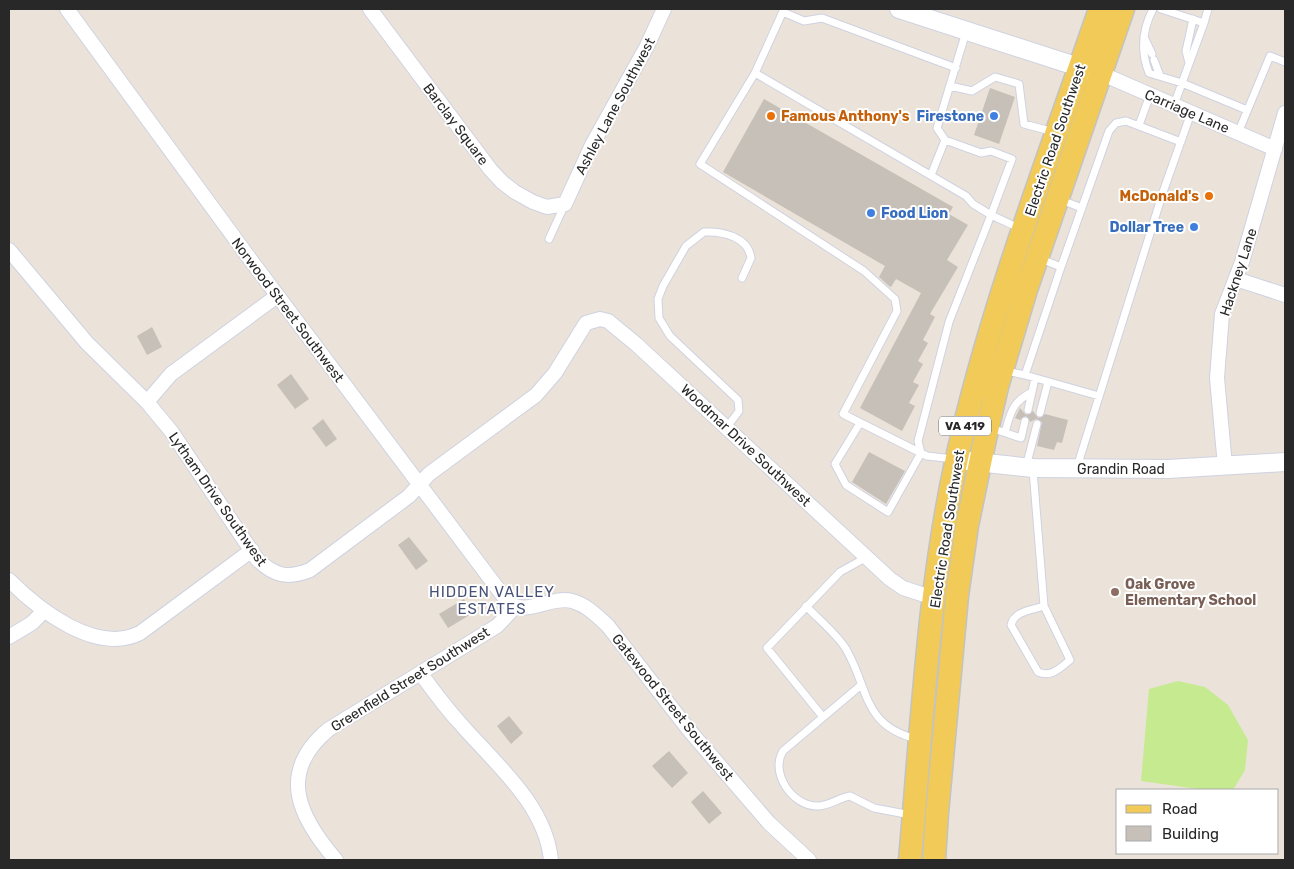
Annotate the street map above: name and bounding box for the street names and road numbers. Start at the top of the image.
street label: Ashley Lane Southwest [572,34,659,178]
street label: Electric Road Southwest [1021,61,1090,219]
street label: Barclay Square [419,80,492,169]
street label: Carriage Lane [1142,86,1232,137]
street label: Hackney Lane [1216,226,1261,318]
street label: Norwood Street Southwest [228,235,348,386]
street label: Woodmar Drive Southwest [677,381,815,510]
road number: VA 419 [939,416,991,436]
street label: Lytham Drive Southwest [165,429,271,570]
street label: Electric Road Southwest [927,448,968,609]
street label: Grandin Road [1077,461,1165,478]
street label: Greenfield Street Southwest [328,623,493,735]
street label: Gatewood Street Southwest [608,631,737,784]

